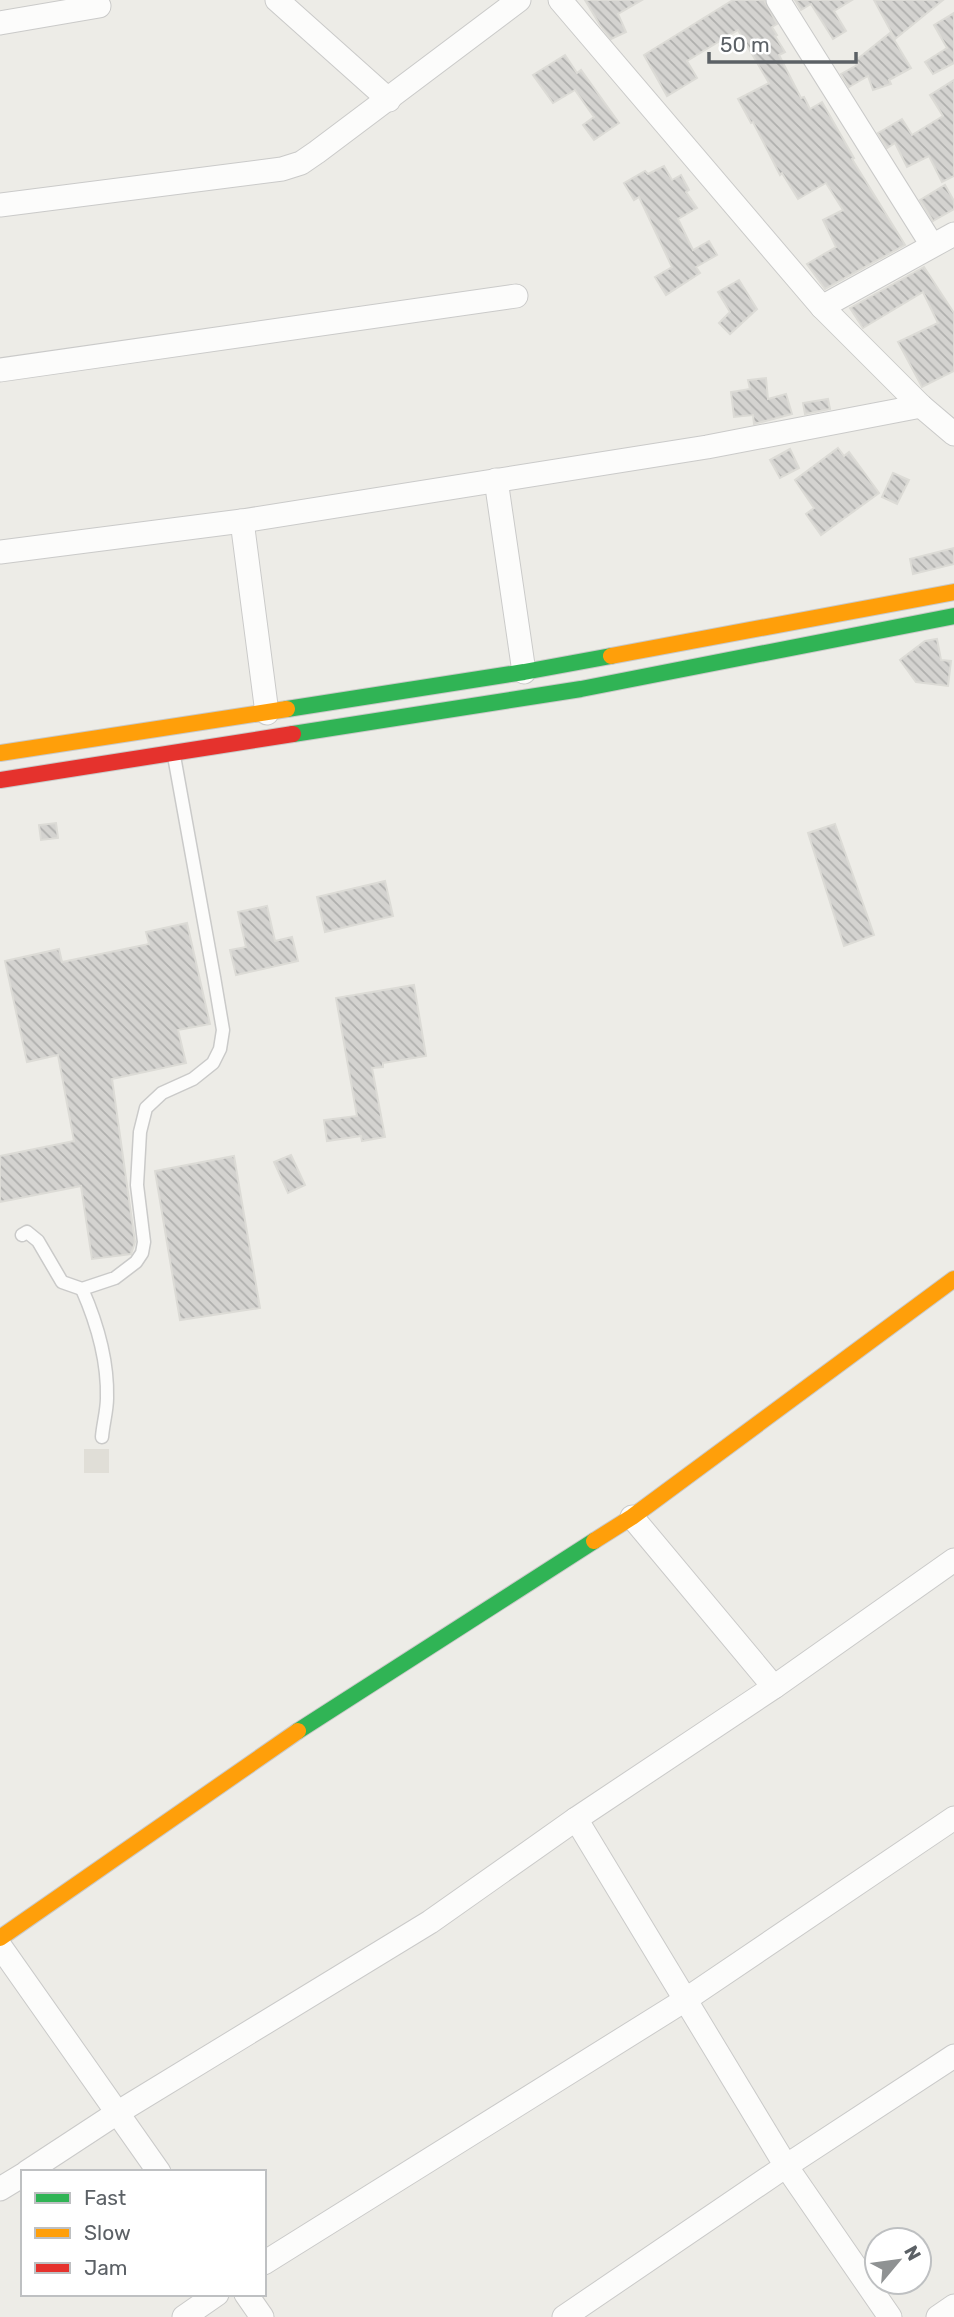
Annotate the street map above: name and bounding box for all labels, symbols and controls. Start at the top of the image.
scale bar [709,21,856,65]
text: 50 m [720,32,770,57]
legend [21,2170,266,2296]
text: Fast [84,2185,126,2210]
text: Slow [84,2220,131,2245]
north arrow [863,2226,933,2296]
text: N [899,2241,926,2265]
text: Jam [84,2255,128,2280]

